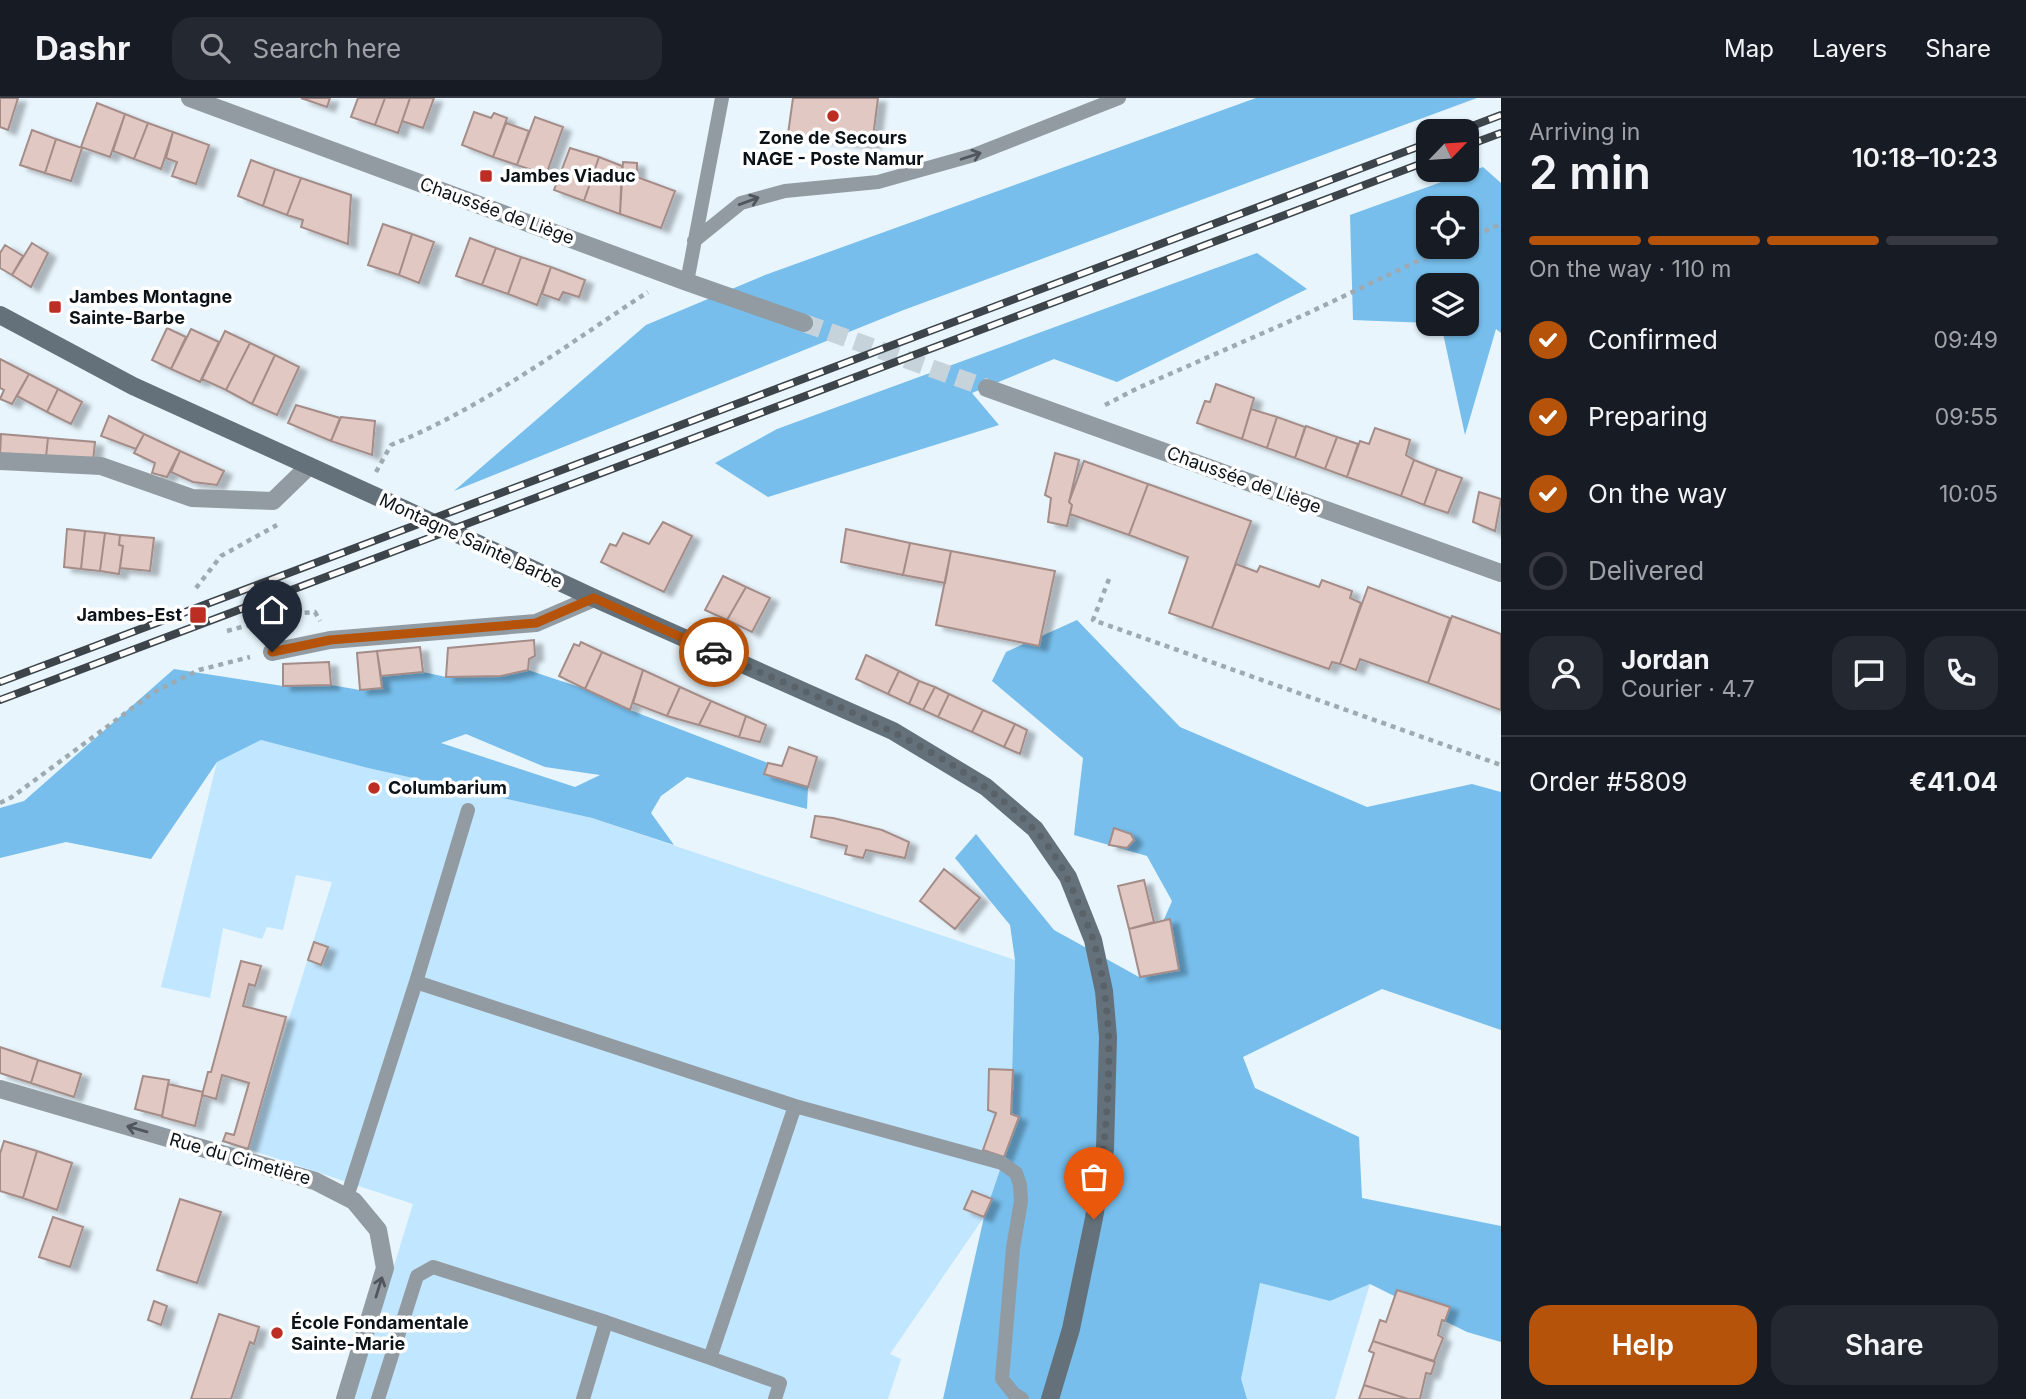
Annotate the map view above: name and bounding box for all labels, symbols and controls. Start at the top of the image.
search box [172,17,662,80]
text: Dashr [35,28,130,68]
icon: search [196,29,234,67]
text: Search here [252,33,401,64]
text: Map [1724,34,1774,63]
text: Layers [1812,34,1887,63]
text: Share [1925,34,1991,63]
marker: Zone de Secours NAGE - Poste Namur [825,108,841,124]
text: Arriving in [1529,118,1640,146]
north arrow [1416,119,1479,182]
map controls [1416,119,1479,336]
place label: Zone de Secours NAGE - Poste Namur [743,127,923,169]
text: 10:18–10:23 [1852,142,1998,173]
text: 2 min [1529,144,1651,200]
one-way arrow [959,148,981,161]
place label: Jambes Viaduc [500,165,636,186]
marker: Jambes Viaduc [478,168,494,184]
street label: Chaussée de Liège [417,173,577,248]
one-way arrow [738,194,760,207]
button: locate [1416,196,1479,259]
text: On the way · 110 m [1529,255,1731,283]
button: layers [1416,273,1479,336]
place label: Jambes Montagne Sainte-Barbe [69,286,233,328]
marker: Jambes Montagne Sainte-Barbe [47,299,63,315]
icon: check [1529,321,1567,359]
text: Confirmed [1588,324,1718,355]
text: 09:49 [1933,326,1998,354]
icon: check [1529,398,1567,436]
text: Preparing [1588,401,1708,432]
text: 09:55 [1935,403,1998,431]
street label: Chaussée de Liège [1164,442,1324,517]
icon: check [1529,475,1567,513]
text: On the way [1588,478,1727,509]
text: 10:05 [1939,480,1998,508]
street label: Montagne Sainte Barbe [376,489,566,592]
text: Delivered [1588,555,1704,586]
pin [242,580,302,652]
icon: home [253,591,291,629]
place label: Jambes-Est [76,604,182,625]
marker: Jambes-Est [188,605,208,625]
courier [679,617,749,687]
icon: car [695,633,733,671]
button: person [1529,636,1603,710]
button: chat [1832,636,1906,710]
button: phone [1924,636,1998,710]
text: Jordan [1621,644,1710,675]
text: Courier · 4.7 [1621,675,1755,703]
text: Order #5809 [1529,766,1687,797]
text: €41.04 [1909,766,1998,797]
place label: Columbarium [388,777,507,798]
marker: Columbarium [366,780,382,796]
one-way arrow [126,1122,148,1135]
street label: Rue du Cimetière [167,1128,313,1189]
pin [1064,1147,1124,1219]
icon: bag [1075,1158,1113,1196]
one-way arrow [374,1276,387,1298]
button: Help [1529,1305,1757,1385]
button: Share [1771,1305,1998,1385]
place label: École Fondamentale Sainte-Marie [291,1312,469,1354]
marker: École Fondamentale Sainte-Marie [269,1325,285,1341]

